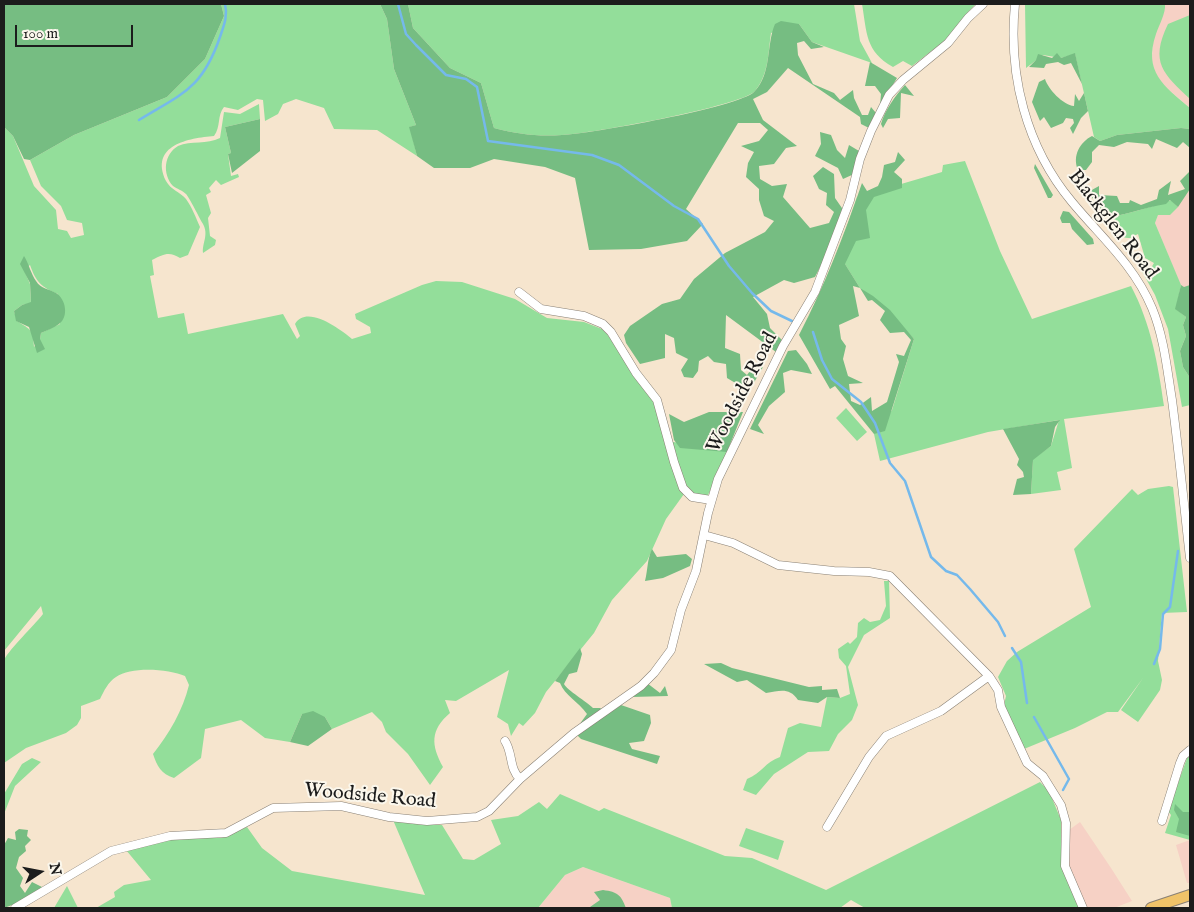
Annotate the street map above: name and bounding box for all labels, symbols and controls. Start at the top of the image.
scale bar [18,15,135,47]
text: 100 m [23,24,58,43]
street label: Blackglen Road [1062,165,1162,285]
street label: Woodside Road [702,329,784,457]
street label: Woodside Road [303,779,437,815]
north arrow [15,847,65,897]
text: N [45,861,65,877]

